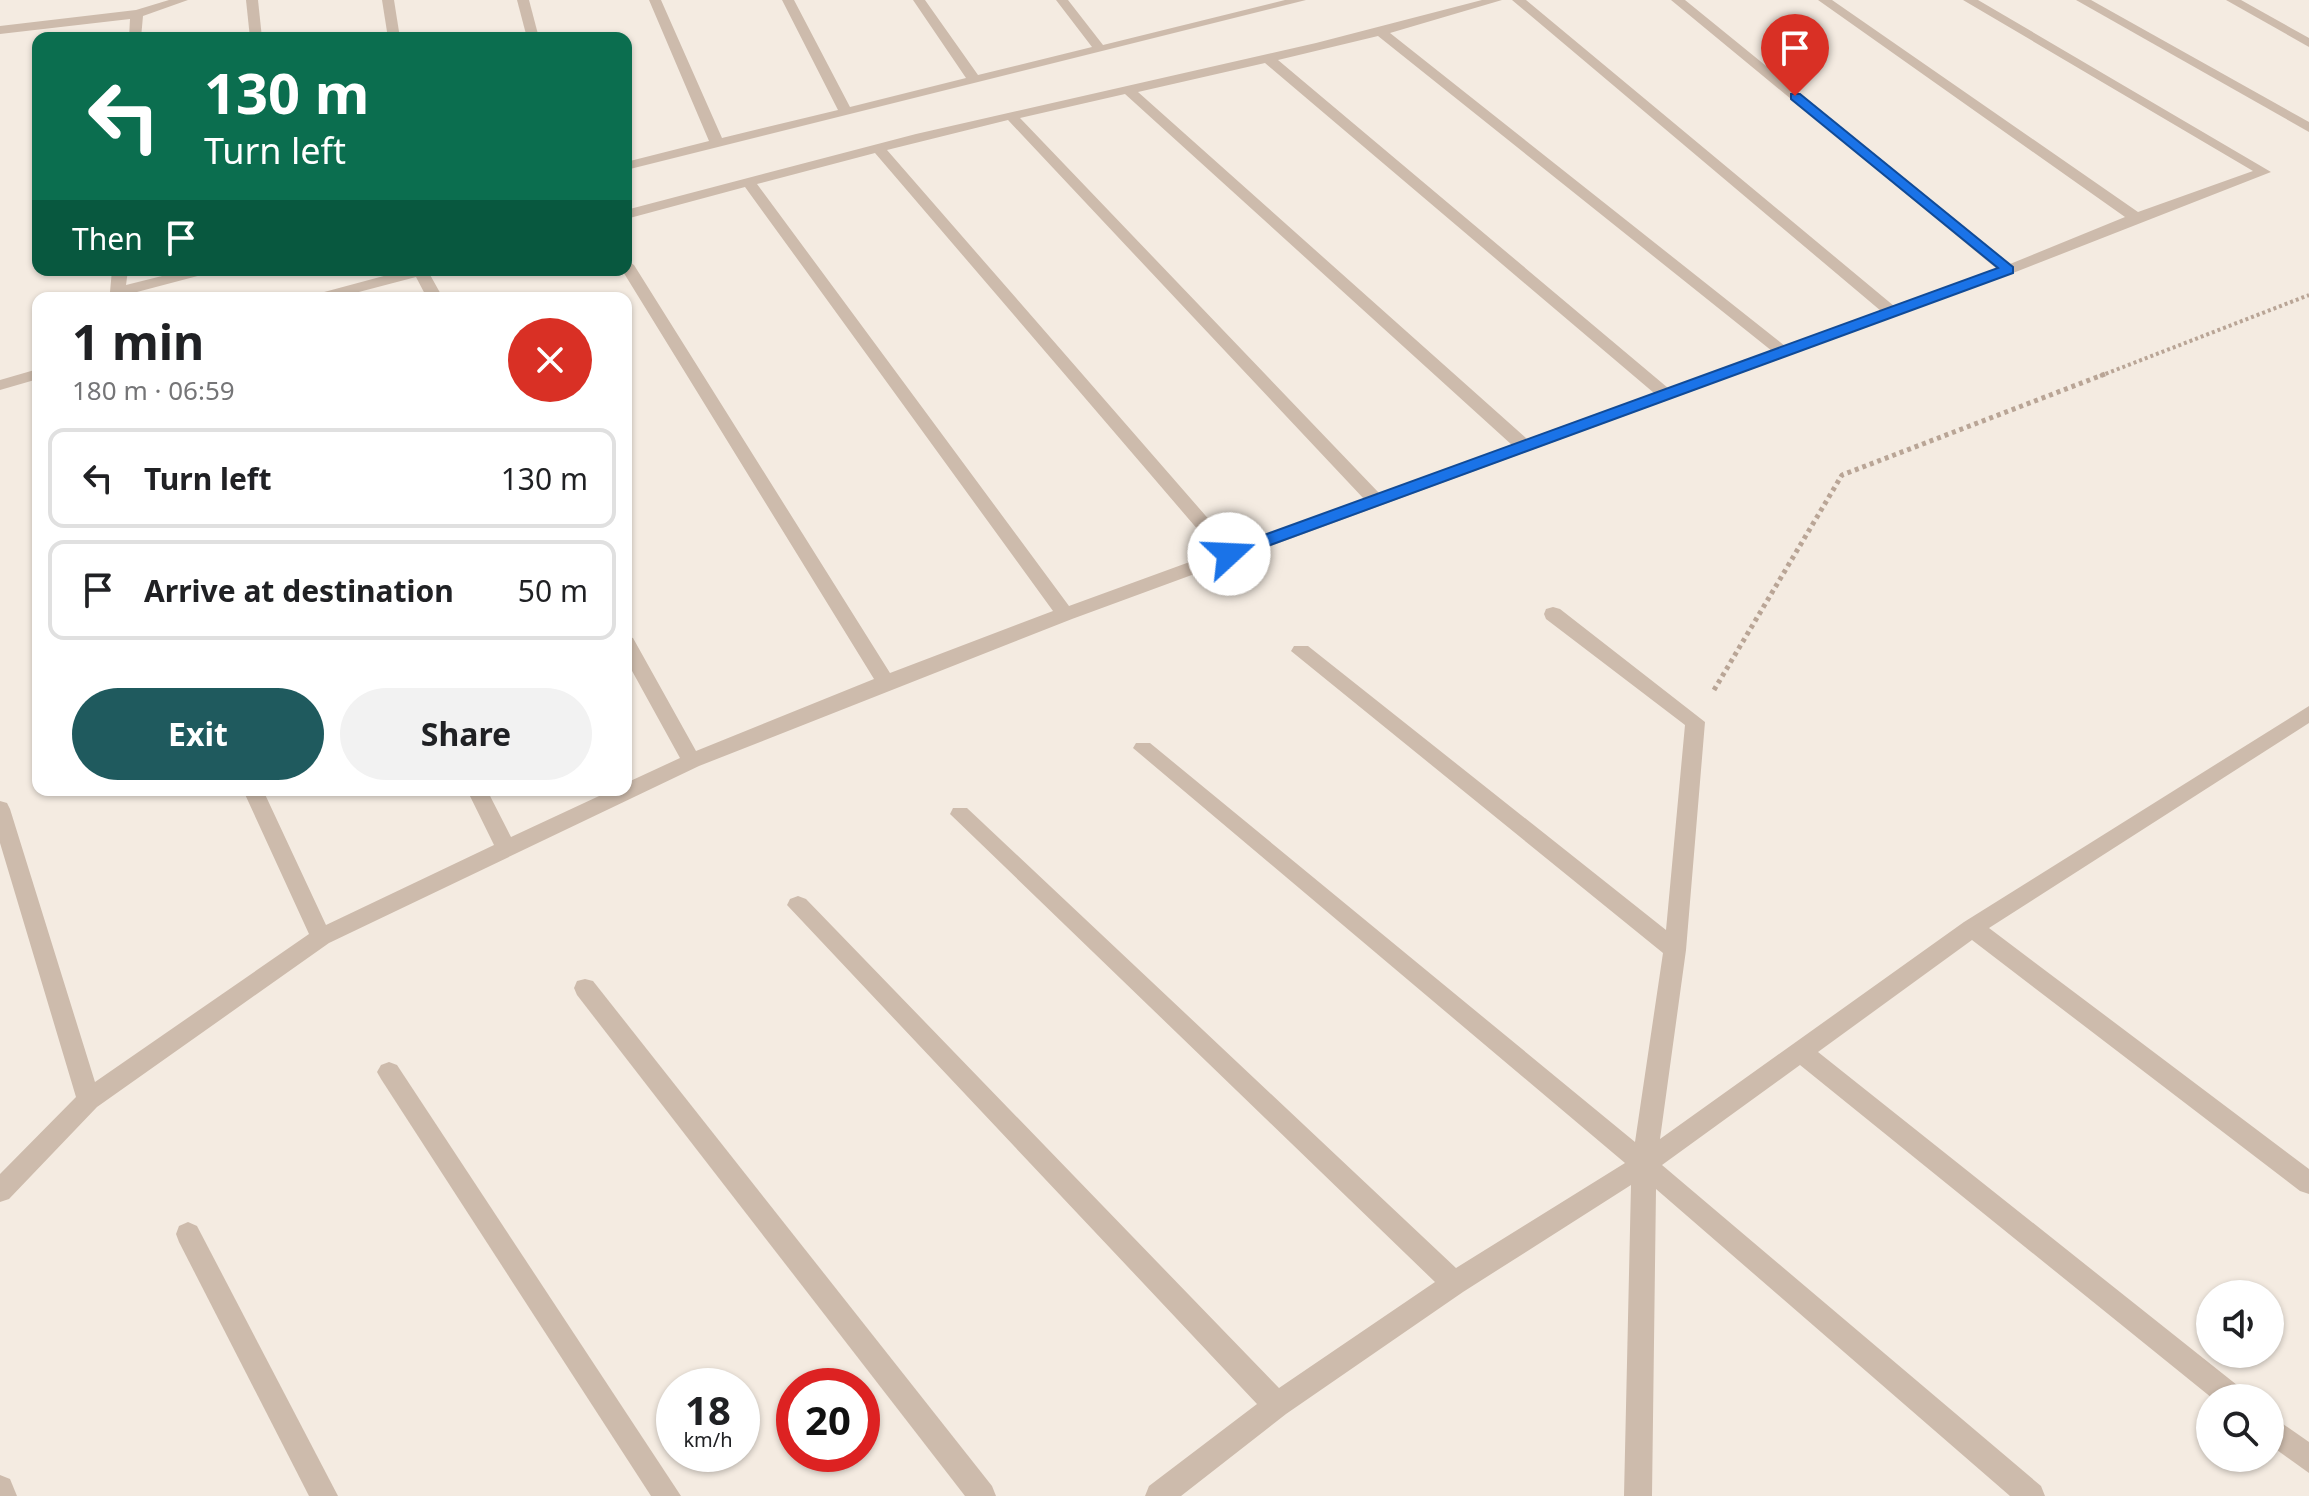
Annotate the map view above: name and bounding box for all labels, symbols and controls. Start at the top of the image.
pin [1761,14.0,1829,96]
icon: arrive [1773,26,1817,70]
text: 130 m [204,54,369,130]
icon: left [72,64,176,168]
text: Turn left [204,126,346,175]
icon: arrive [159,216,203,260]
text: Then [72,218,143,259]
text: 1 min [72,309,204,374]
button: close [508,318,592,402]
text: 180 m · 06:59 [72,372,235,408]
icon: left [76,456,120,500]
text: Turn left [144,458,272,499]
text: 130 m [501,458,588,499]
position arrow [1187,512,1271,596]
icon: arrive [76,568,120,612]
text: Arrive at destination [144,570,454,611]
text: 50 m [518,570,588,611]
button: Exit [72,688,324,780]
button: Share [340,688,592,780]
map controls [2196,1280,2284,1472]
button: sound [2196,1280,2284,1368]
speed limit sign: 20 [776,1368,880,1472]
text: 18 [685,1382,731,1437]
button: search [2196,1384,2284,1472]
text: km/h [683,1426,733,1453]

